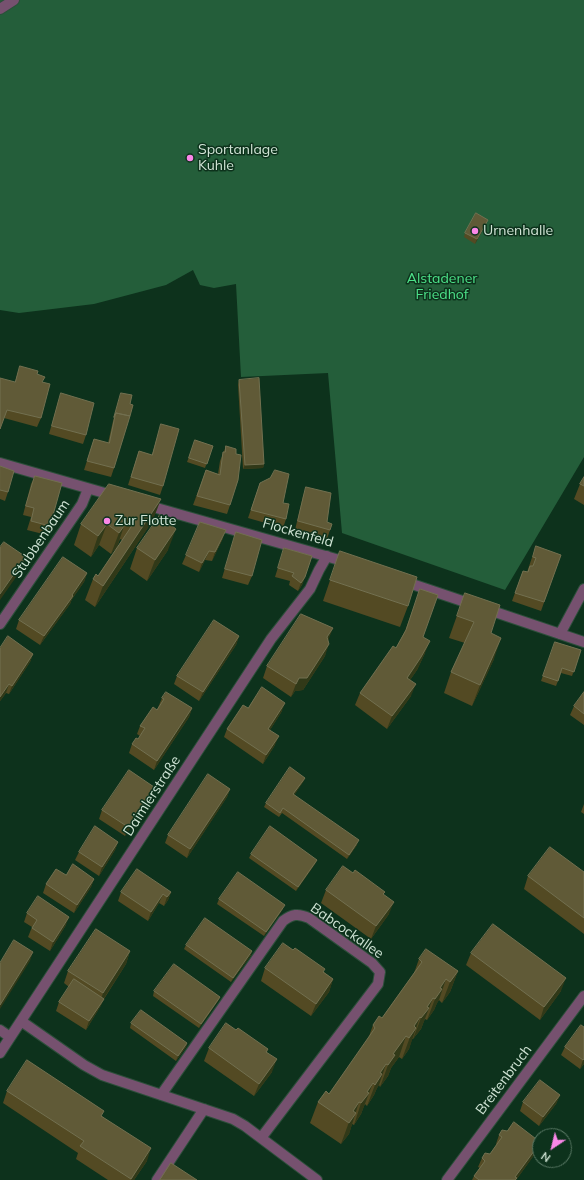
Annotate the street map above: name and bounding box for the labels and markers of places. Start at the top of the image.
place label: Sportanlage Kuhle [198,142,278,174]
marker: Sportanlage Kuhle [185,153,195,163]
place label: Urnenhalle [483,223,553,239]
marker: Urnenhalle [470,226,480,236]
place label: Zur Flotte [115,513,176,529]
marker: Zur Flotte [102,516,112,526]

